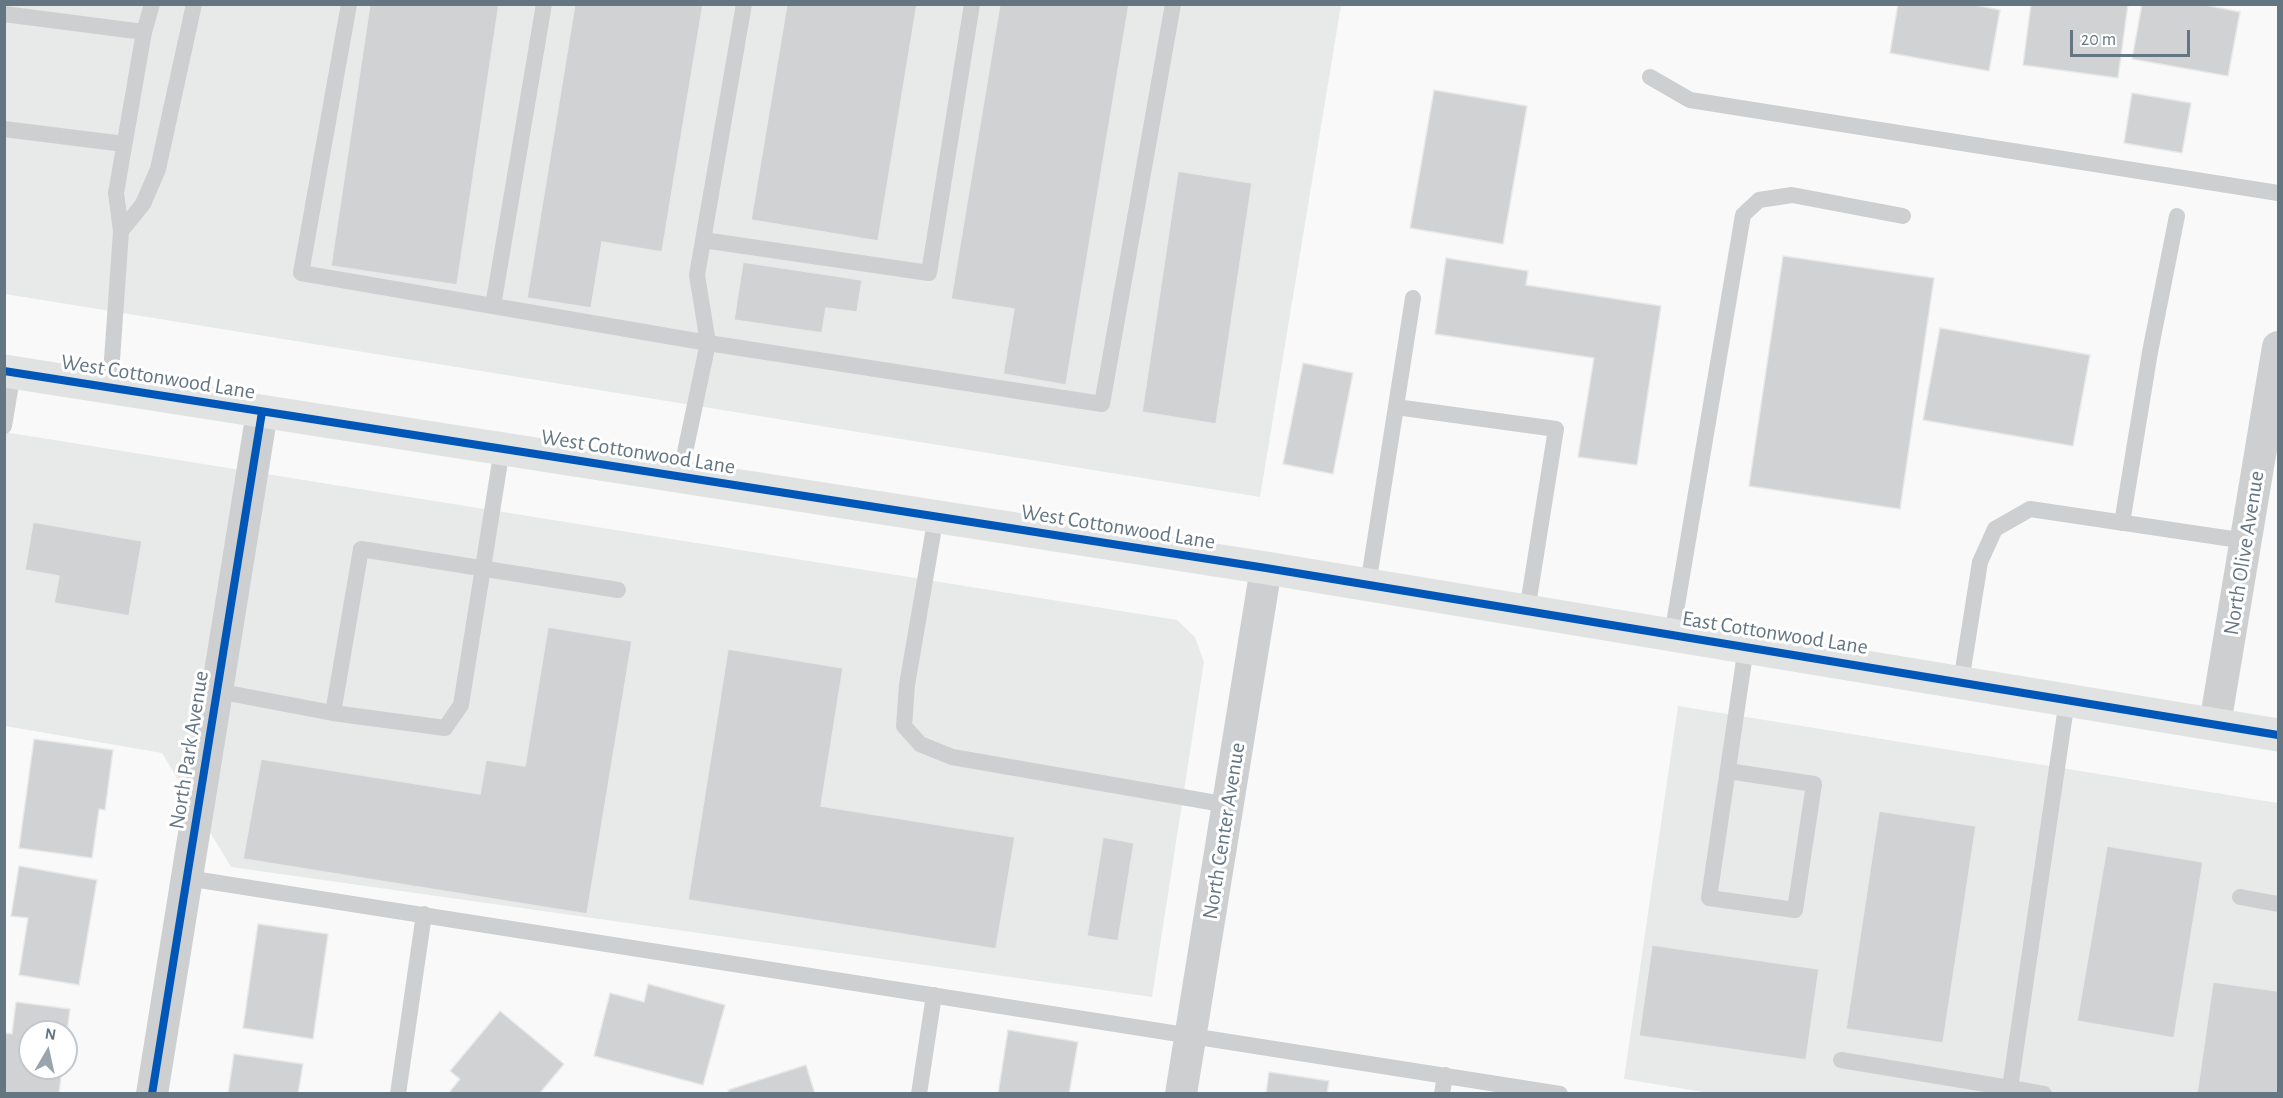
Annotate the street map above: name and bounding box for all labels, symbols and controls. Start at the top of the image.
scale bar [2073,18,2193,56]
text: 20 m [2081,31,2116,49]
street label: West Cottonwood Lane [59,349,257,405]
street label: West Cottonwood Lane [539,424,737,480]
street label: North Olive Avenue [2218,469,2270,637]
street label: West Cottonwood Lane [1019,499,1217,555]
street label: East Cottonwood Lane [1680,605,1870,661]
street label: North Park Avenue [163,669,215,831]
street label: North Center Avenue [1197,741,1251,921]
north arrow [18,1020,78,1080]
text: N [44,1025,57,1043]

